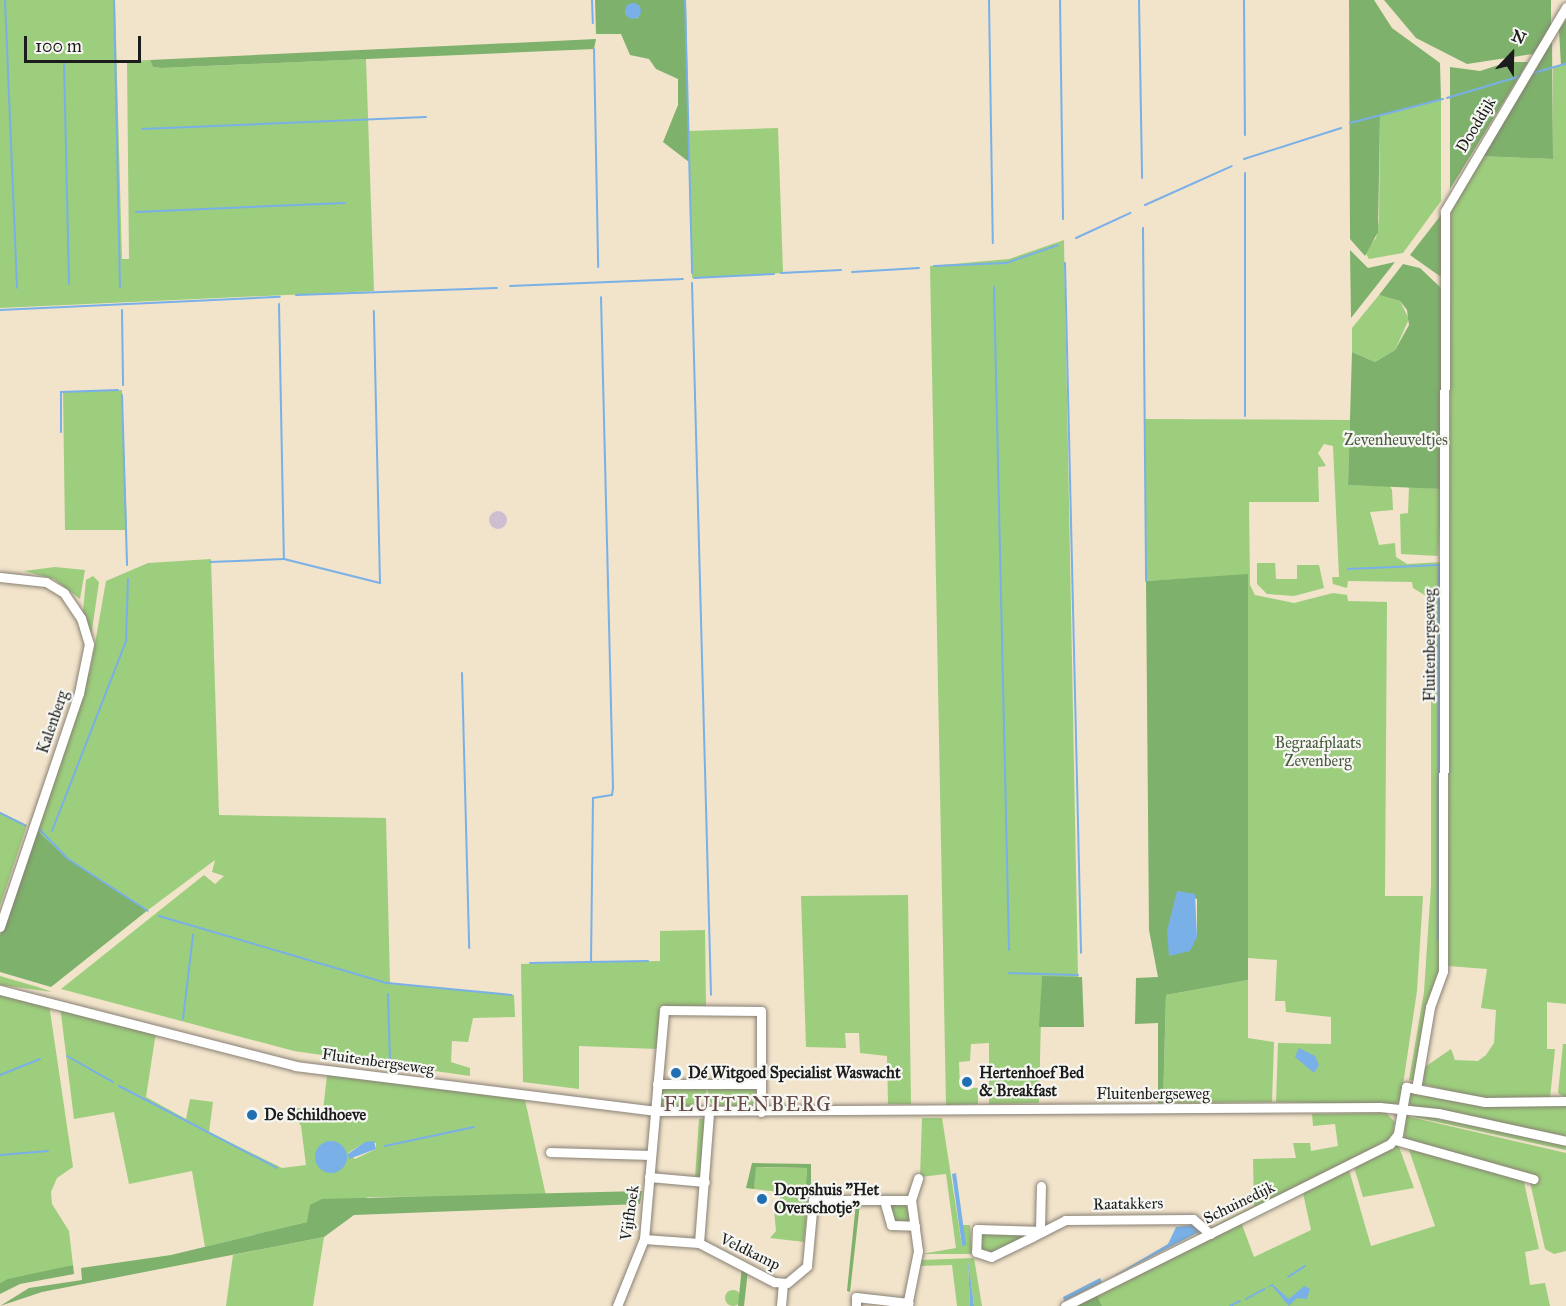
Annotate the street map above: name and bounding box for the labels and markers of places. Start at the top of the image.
place label: Dé Witgoed Specialist Waswacht [688,1063,901,1083]
place label: Hertenhoef Bed & Breakfast [979,1063,1084,1101]
marker: Dé Witgoed Specialist Waswacht [669,1066,683,1080]
marker: Hertenhoef Bed & Breakfast [960,1075,974,1089]
place label: De Schildhoeve [264,1105,366,1125]
marker: De Schildhoeve [245,1108,259,1122]
place label: Dorpshuis "Het Overschotje" [774,1180,879,1218]
marker: Dorpshuis "Het Overschotje" [755,1192,769,1206]

